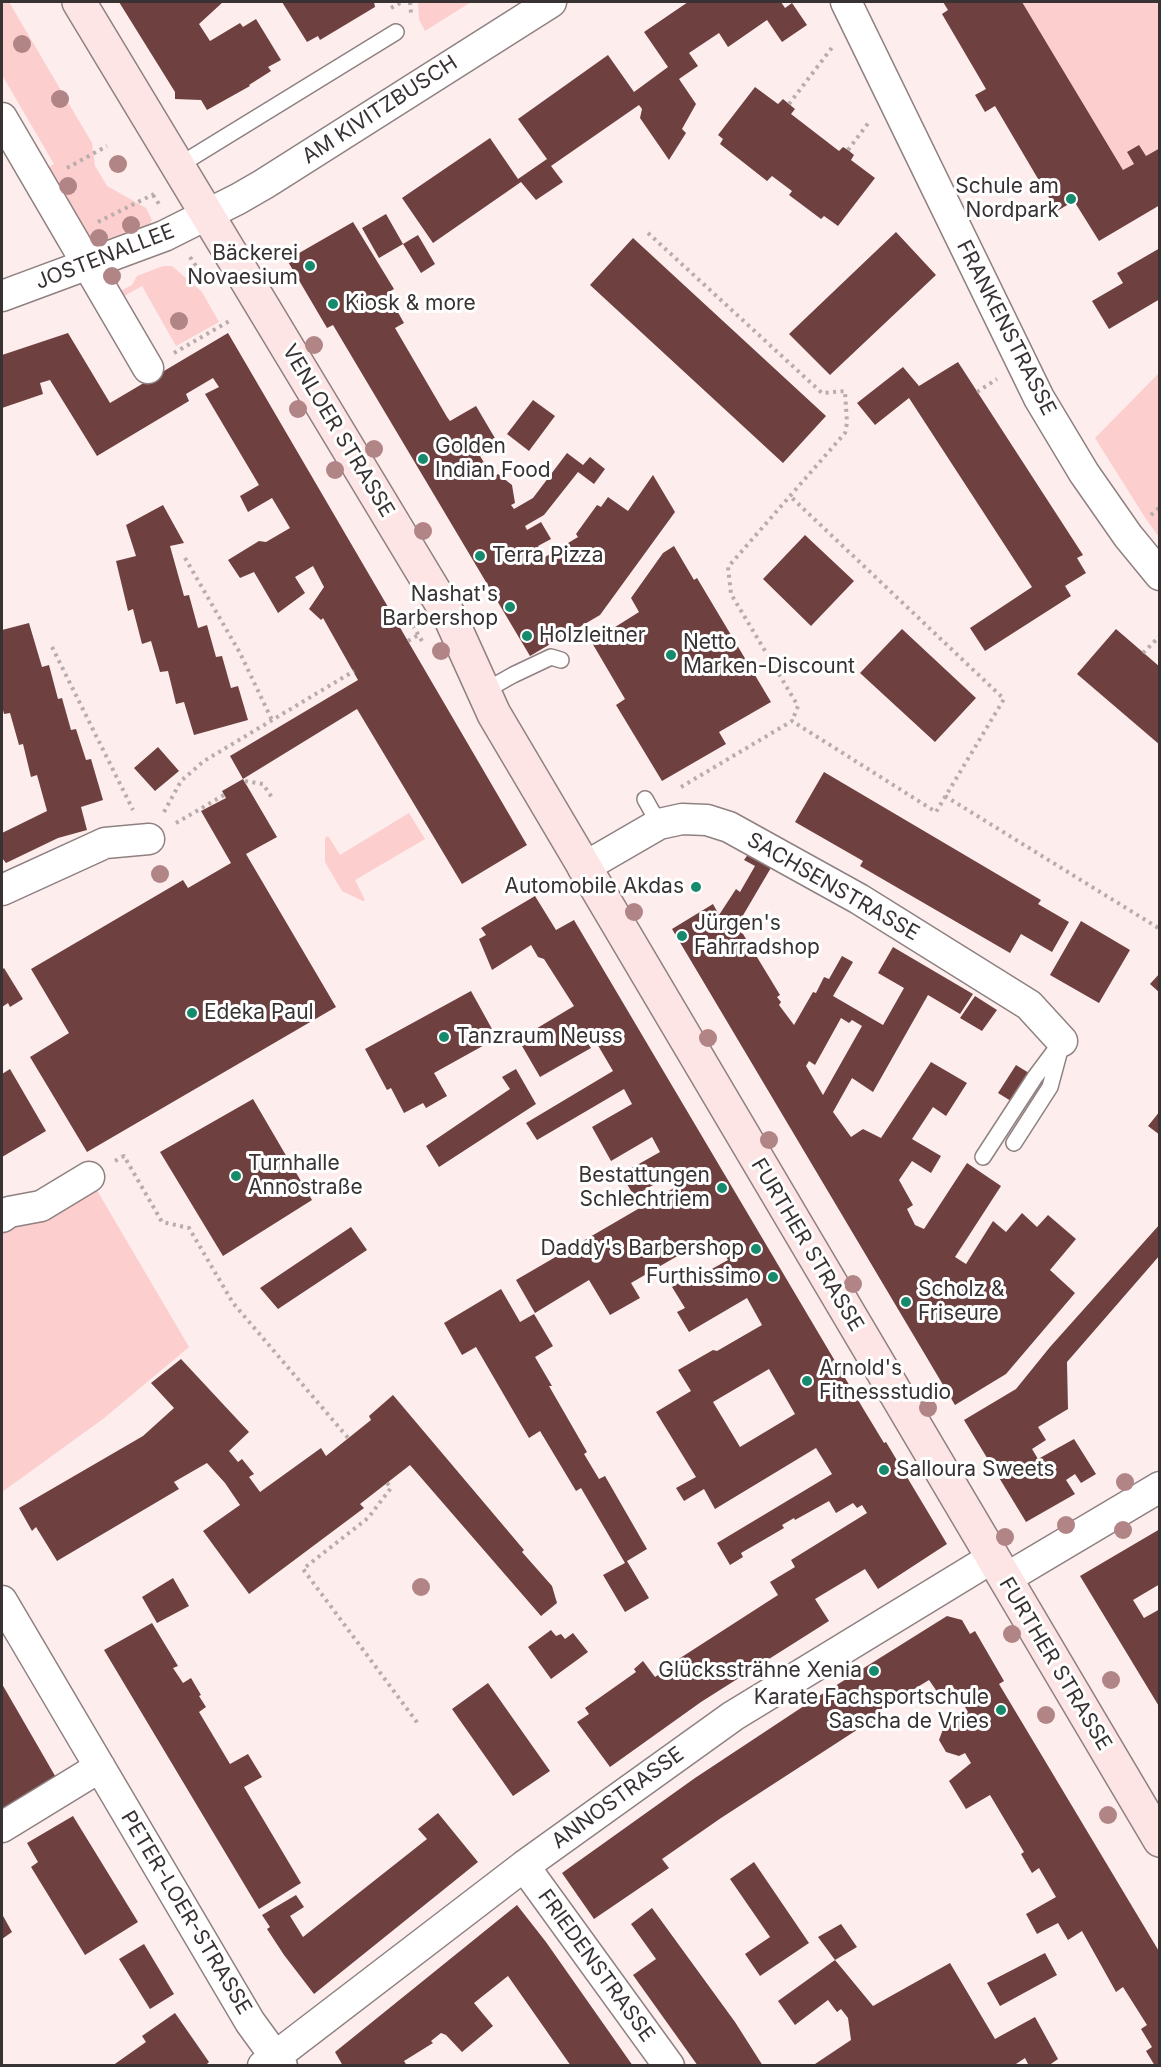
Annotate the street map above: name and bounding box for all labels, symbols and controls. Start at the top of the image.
street label: AM KIVITZBUSCH [298,50,462,170]
place label: Schule am Nordpark [955,174,1059,224]
marker: Schule am Nordpark [1064,192,1078,206]
street label: JOSTENALLEE [32,219,178,295]
street label: FRANKENSTRASSE [951,236,1061,420]
place label: Bäckerei Novaesium [187,241,298,291]
marker: Bäckerei Novaesium [303,259,317,273]
place label: Kiosk & more [345,291,476,317]
marker: Kiosk & more [326,297,340,311]
street label: VENLOER STRASSE [276,340,400,522]
place label: Golden Indian Food [435,434,551,484]
marker: Golden Indian Food [416,452,430,466]
place label: Terra Pizza [492,543,603,569]
marker: Terra Pizza [473,549,487,563]
place label: Nashat's Barbershop [382,582,498,632]
marker: Nashat's Barbershop [503,600,517,614]
place label: Holzleitner [539,623,646,649]
marker: Holzleitner [520,629,534,643]
place label: Netto Marken-Discount [683,630,855,680]
marker: Netto Marken-Discount [664,648,678,662]
street label: SACHSENSTRASSE [742,827,924,947]
place label: Automobile Akdas [504,874,684,900]
marker: Automobile Akdas [689,880,703,894]
place label: Jürgen's Fahrradshop [694,911,820,961]
marker: Jürgen's Fahrradshop [675,929,689,943]
place label: Edeka Paul [204,1000,314,1026]
marker: Edeka Paul [185,1006,199,1020]
place label: Tanzraum Neuss [456,1024,623,1050]
marker: Tanzraum Neuss [437,1030,451,1044]
place label: Turnhalle Annostraße [248,1151,363,1201]
street label: FURTHER STRASSE [745,1154,869,1336]
place label: Bestattungen Schlechtriem [579,1163,710,1213]
marker: Turnhalle Annostraße [229,1169,243,1183]
marker: Bestattungen Schlechtriem [715,1181,729,1195]
place label: Daddy's Barbershop [540,1236,744,1262]
marker: Daddy's Barbershop [749,1242,763,1256]
place label: Furthissimo [646,1264,761,1290]
marker: Furthissimo [766,1270,780,1284]
place label: Scholz & Friseure [918,1277,1005,1327]
marker: Scholz & Friseure [899,1295,913,1309]
place label: Arnold's Fitnessstudio [819,1356,951,1406]
marker: Arnold's Fitnessstudio [800,1374,814,1388]
place label: Salloura Sweets [896,1457,1055,1483]
marker: Salloura Sweets [877,1463,891,1477]
street label: FURTHER STRASSE [993,1573,1117,1755]
place label: Glückssträhne Xenia [658,1658,862,1684]
marker: Glückssträhne Xenia [867,1664,881,1678]
place label: Karate Fachsportschule Sascha de Vries [754,1685,989,1735]
marker: Karate Fachsportschule Sascha de Vries [994,1703,1008,1717]
street label: ANNOSTRASSE [547,1742,689,1854]
street label: PETER-LOER-STRASSE [115,1807,257,2019]
street label: FRIEDENSTRASSE [532,1885,660,2047]

